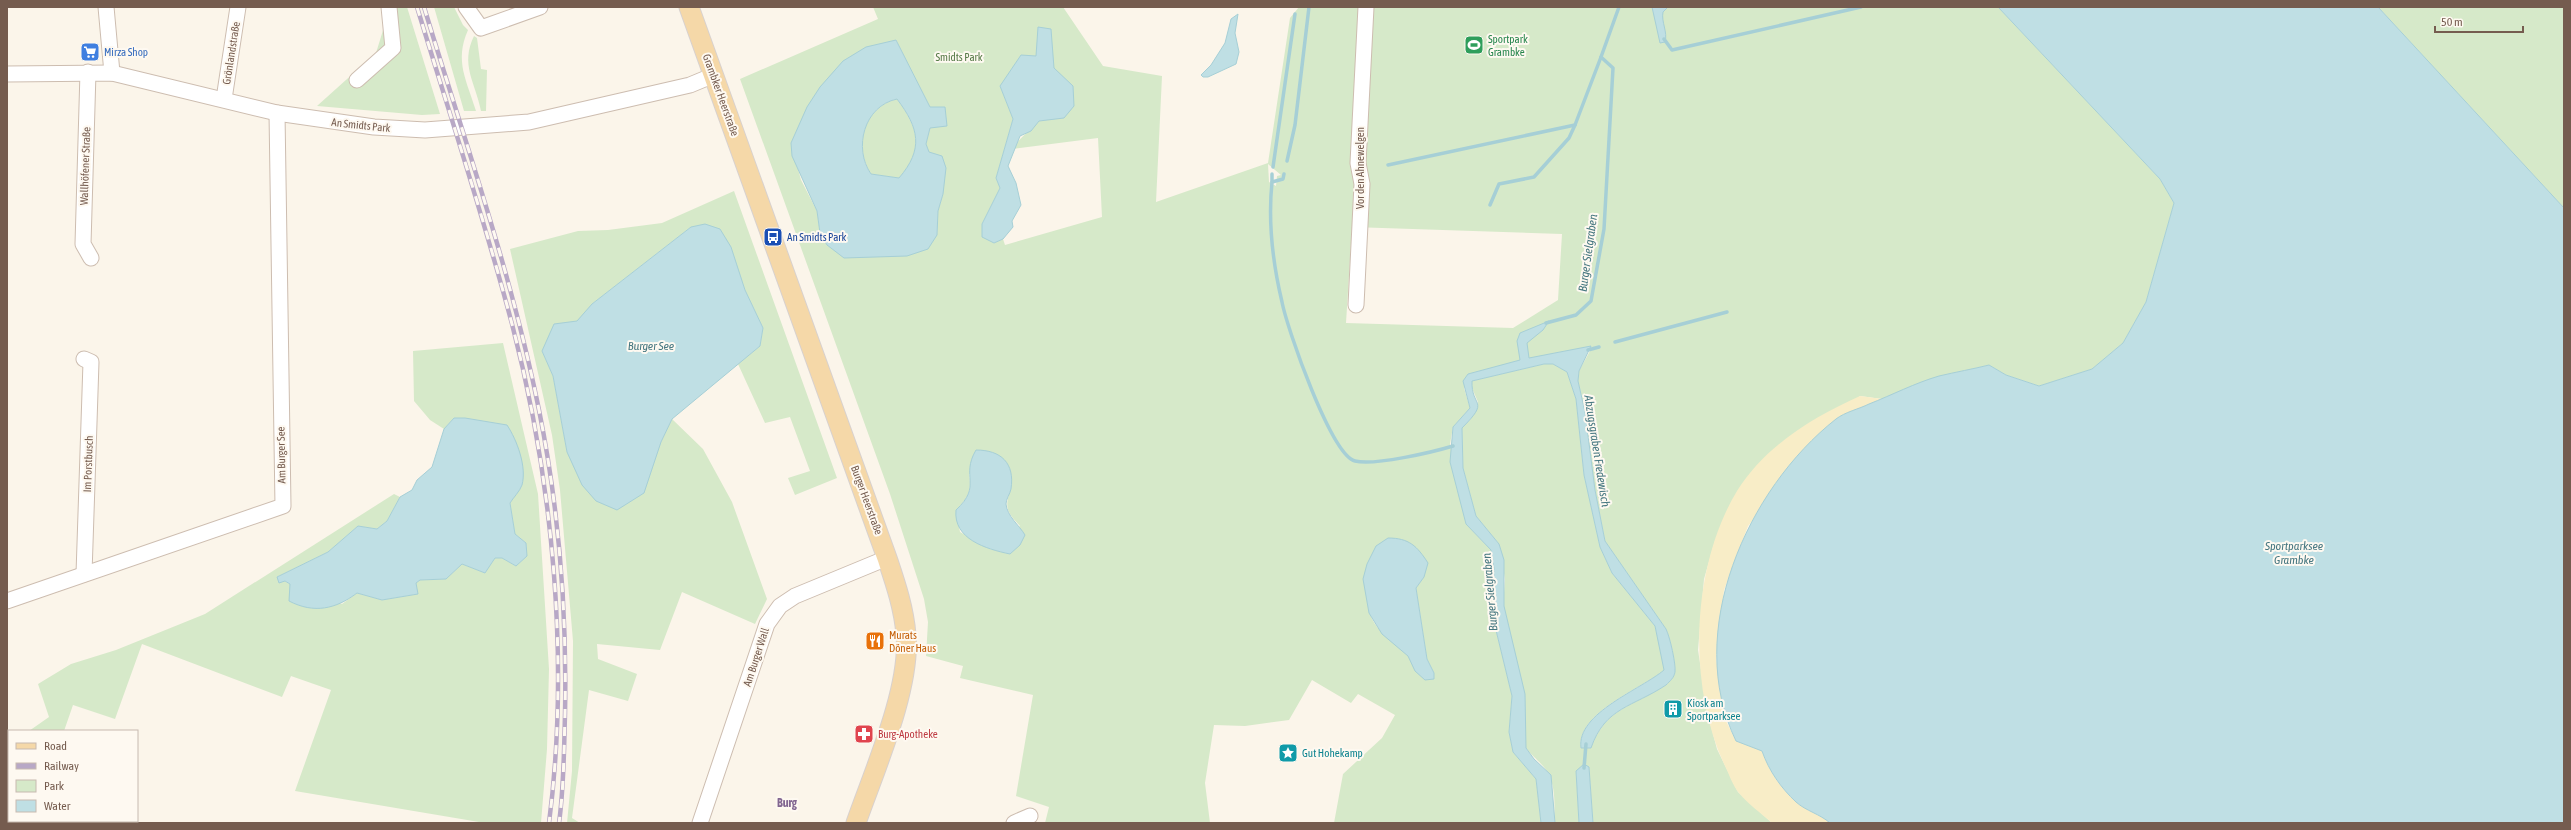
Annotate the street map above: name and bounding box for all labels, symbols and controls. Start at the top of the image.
scale bar [2435,8,2523,34]
text: 50 m [2441,15,2463,29]
street label: Grönlandstraße [220,21,242,85]
place label: Sportpark Grambke [1488,33,1528,58]
sports icon: Sportpark Grambke [1463,34,1485,56]
supermarket icon: Mirza Shop [79,41,101,63]
place label: Mirza Shop [104,46,148,58]
park label: Smidts Park [935,51,983,63]
street label: Grambker Heerstraße [701,52,741,138]
street label: An Smidts Park [331,116,391,134]
street label: Wallhöfener Straße [78,127,92,205]
street label: Vor den Ahnewelgen [1354,127,1366,209]
water label: Burger Sielgraben [1576,213,1600,293]
bus stop icon: An Smidts Park [762,226,784,248]
place label: An Smidts Park [787,231,847,243]
water label: Burger See [628,339,675,353]
water label: Abzugsgraben Fredewisch [1581,393,1613,508]
street label: Am Burger See [275,426,287,484]
street label: Im Porstbusch [81,435,95,493]
street label: Burger Heerstraße [849,464,885,536]
water label: Sportparksee Grambke [2264,539,2324,567]
water label: Burger Sielgraben [1480,552,1500,632]
street label: Am Burger Wall [741,626,771,688]
place label: Murats Döner Haus [889,629,936,654]
restaurant icon: Murats Döner Haus [864,630,886,652]
place label: Kiosk am Sportparksee [1687,697,1741,722]
building icon: Kiosk am Sportparksee [1662,698,1684,720]
pharmacy icon: Burg-Apotheke [853,723,875,745]
place label: Burg-Apotheke [878,728,938,740]
legend [8,730,138,822]
text: Road [44,739,67,753]
place icon: Gut Hohekamp [1277,742,1299,764]
place label: Gut Hohekamp [1302,747,1363,759]
text: Railway [44,759,79,773]
text: Park [44,779,65,793]
district label: Burg [777,796,798,810]
text: Water [44,799,71,813]

